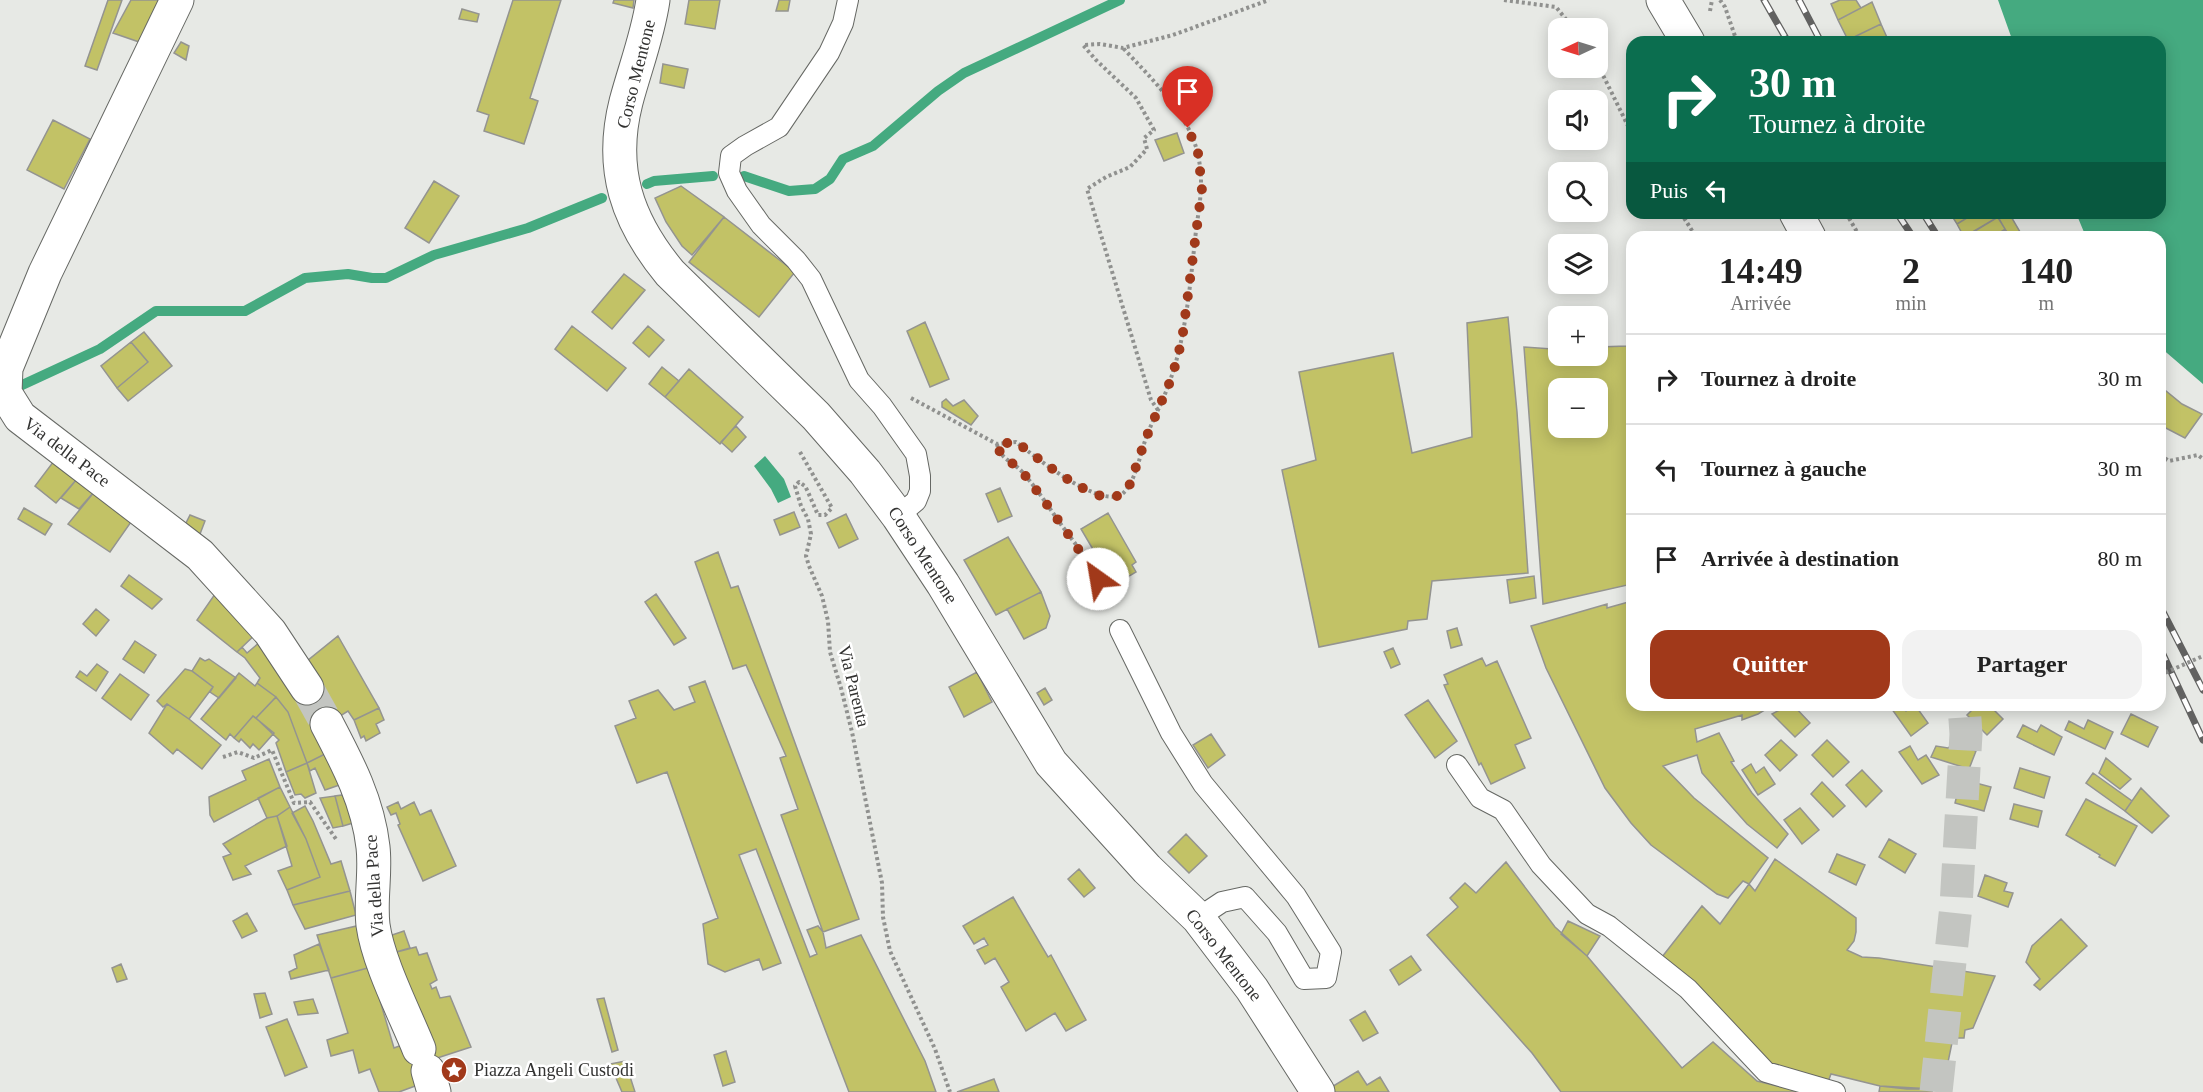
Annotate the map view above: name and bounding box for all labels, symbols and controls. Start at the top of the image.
street label: Corso Mentone [613,17,659,131]
north arrow [1548,18,1608,78]
map controls [1548,18,1608,438]
icon: right [1650,60,1728,138]
text: 30 m [1749,60,1837,106]
pin [1162,66,1213,128]
icon: arrive [1171,75,1204,108]
button: sound [1548,90,1608,150]
text: Tournez à droite [1749,109,1926,139]
button: search [1548,162,1608,222]
icon: left [1700,174,1733,207]
text: Puis [1650,178,1688,203]
button: layers [1548,234,1608,294]
text: 14:49 [1719,251,1803,291]
text: 2 [1902,251,1920,291]
text: 140 [2019,251,2073,291]
text: Arrivée [1730,292,1791,314]
text: min [1895,292,1927,314]
text: m [2039,292,2054,314]
button: + [1548,306,1608,366]
icon: right [1650,363,1683,396]
text: Tournez à droite [1701,366,1856,391]
text: 30 m [2097,366,2142,391]
button: − [1548,378,1608,438]
street label: Via della Pace [20,413,114,491]
icon: left [1650,453,1683,486]
text: Tournez à gauche [1701,456,1866,481]
text: 30 m [2097,456,2142,481]
street label: Corso Mentone [884,503,962,607]
icon: arrive [1650,543,1683,576]
text: Arrivée à destination [1701,546,1899,571]
text: 80 m [2097,546,2142,571]
position arrow [1066,547,1130,611]
button: Quitter [1650,630,1890,699]
button: Partager [1902,630,2142,699]
street label: Via Parenta [834,643,874,729]
street label: Via della Pace [360,834,388,938]
street label: Corso Mentone [1182,905,1266,1005]
place icon: Piazza Angeli Custodi [439,1055,469,1085]
place label: Piazza Angeli Custodi [474,1060,634,1080]

